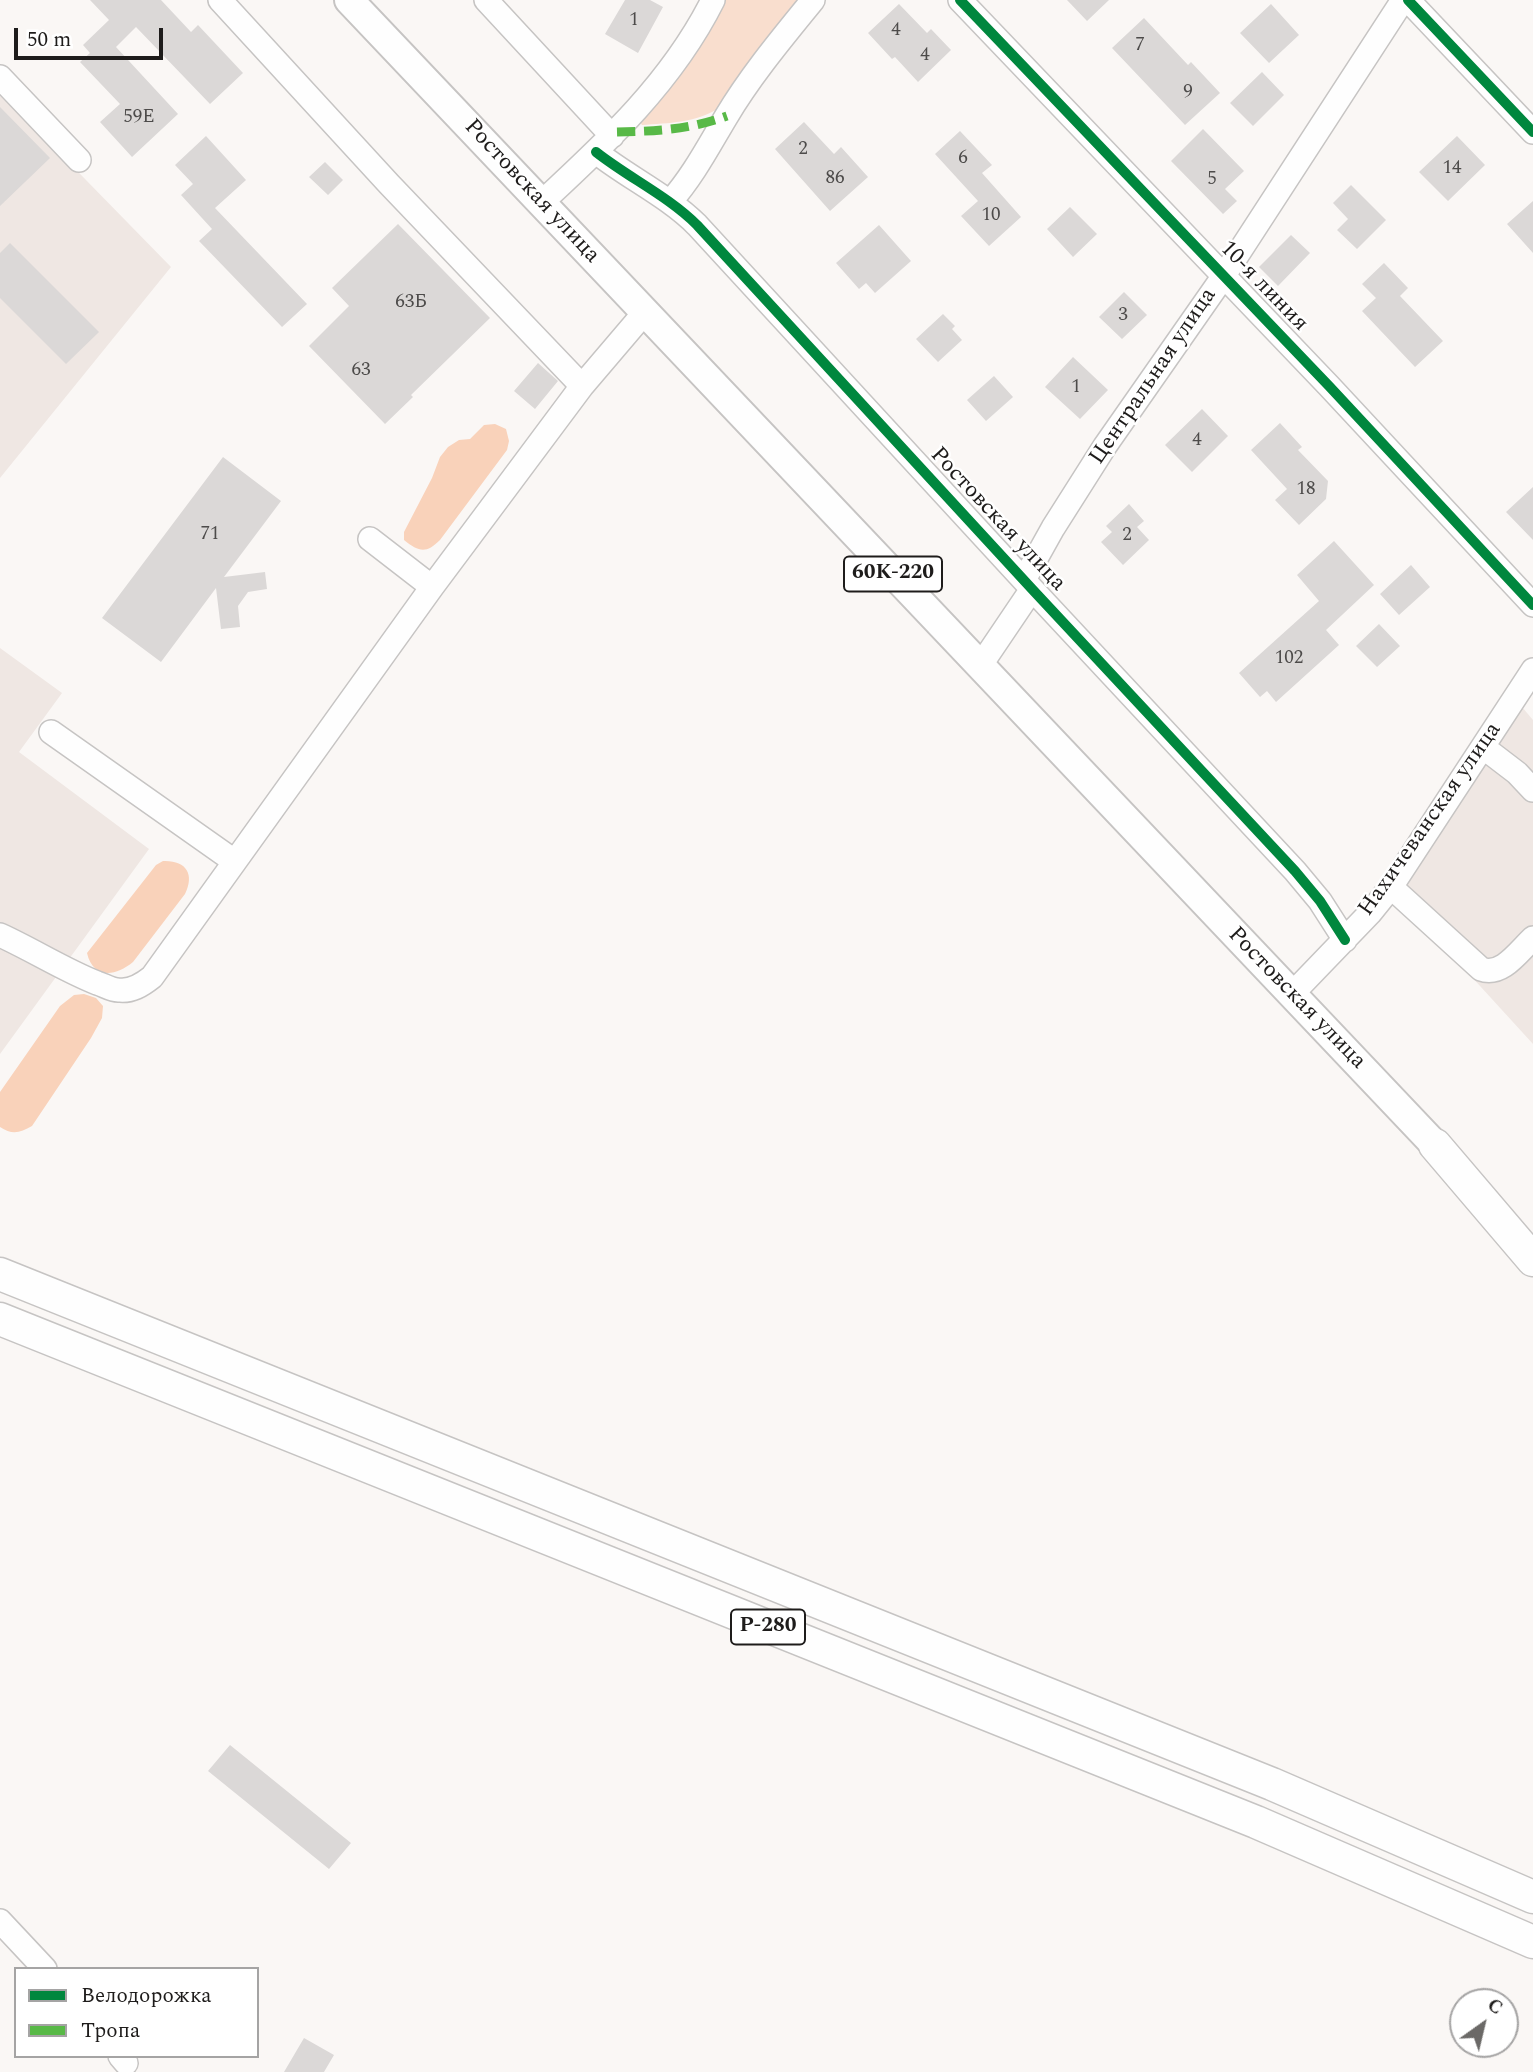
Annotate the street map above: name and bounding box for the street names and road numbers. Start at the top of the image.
street label: Ростовская улица [457,114,605,270]
street label: 10-я линия [1213,236,1313,338]
street label: Центральная улица [1085,283,1223,471]
street label: Ростовская улица [923,442,1071,598]
road number: 60К-220 [844,556,942,592]
street label: Нахичеванская улица [1354,718,1508,922]
street label: Ростовская улица [1221,922,1371,1076]
road number: Р-280 [731,1610,805,1644]

